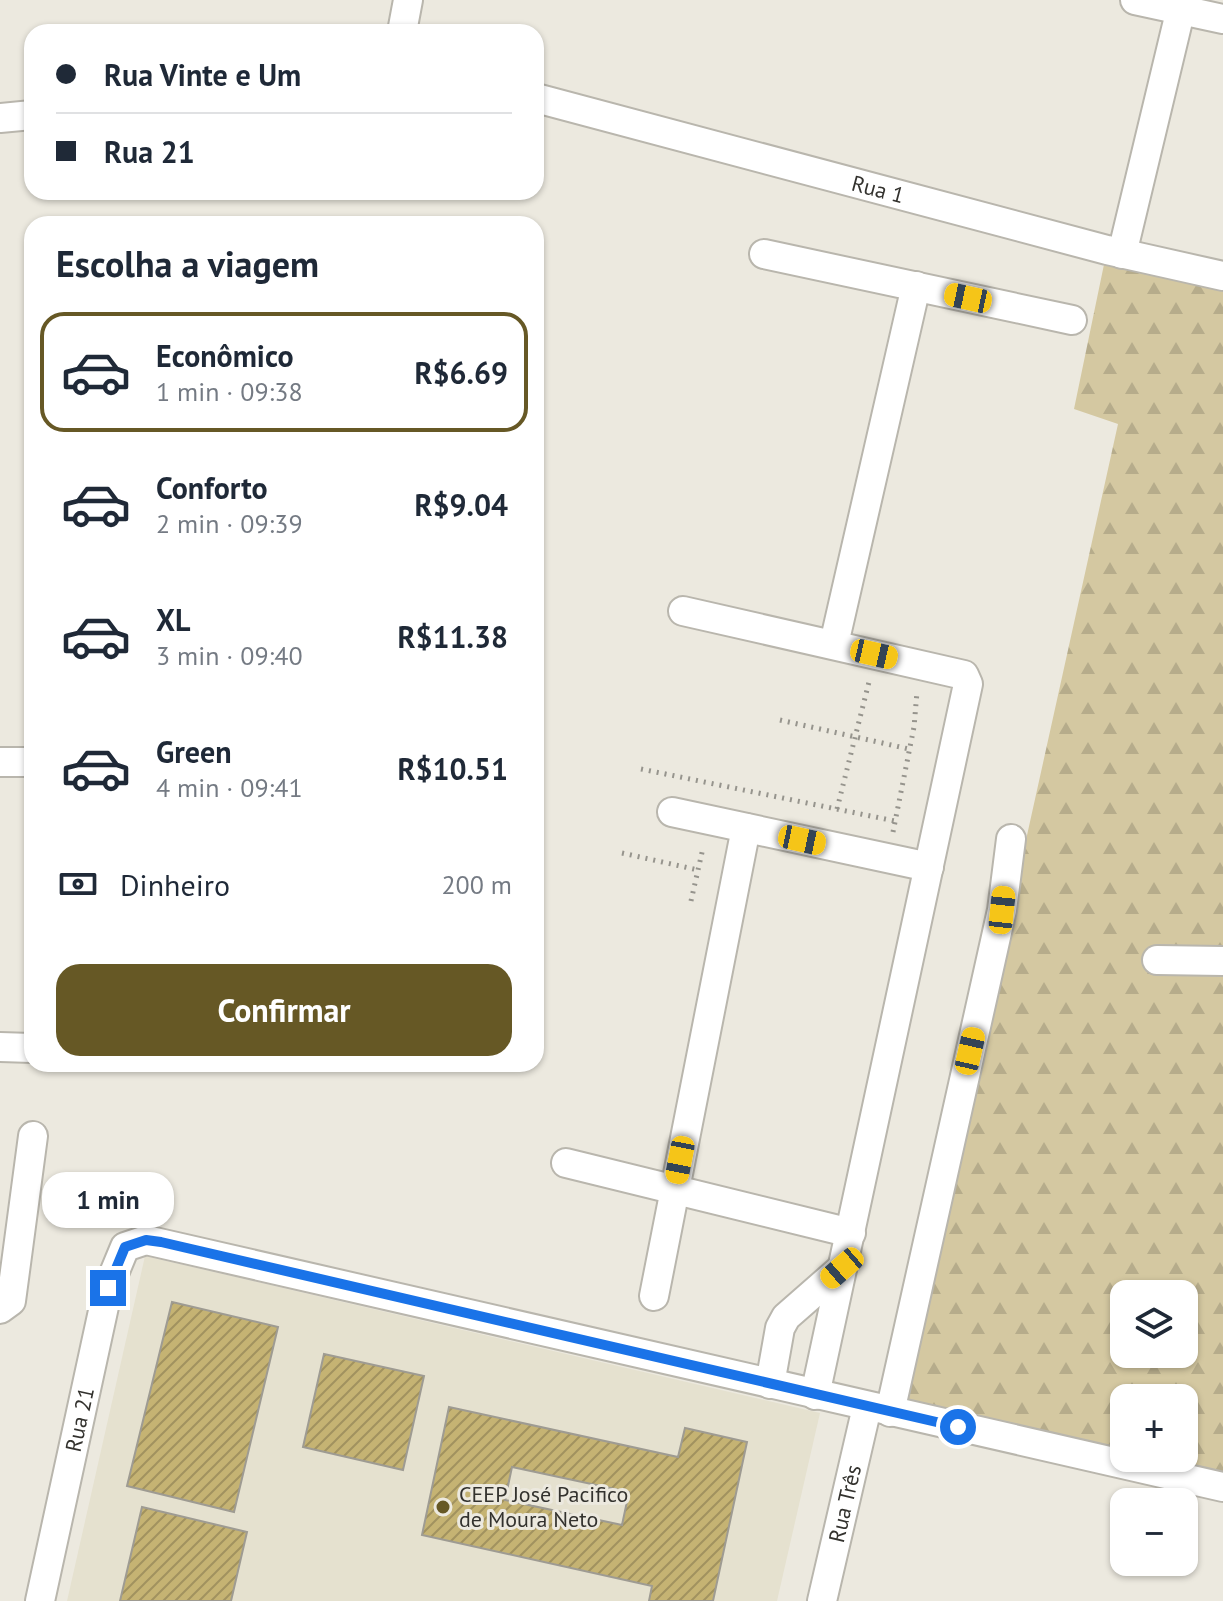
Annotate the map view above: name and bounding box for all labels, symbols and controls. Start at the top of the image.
text: Rua Vinte e Um [104,55,301,94]
text: Rua 21 [104,132,195,171]
street label: Rua 1 [849,169,908,209]
text: Escolha a viagem [56,240,319,287]
car [942,281,994,315]
icon: car [60,336,132,408]
text: Econômico [156,336,294,375]
text: R$6.69 [415,353,508,392]
text: 1 min · 09:38 [156,375,303,408]
icon: car [60,468,132,540]
text: Conforto [156,468,268,507]
text: R$9.04 [415,485,508,524]
text: 2 min · 09:39 [156,507,303,540]
icon: car [60,600,132,672]
text: XL [156,600,190,639]
text: R$11.38 [398,617,508,656]
car [848,637,900,671]
text: 3 min · 09:40 [156,639,303,672]
icon: car [60,732,132,804]
text: Green [156,732,231,771]
text: R$10.51 [398,749,508,788]
text: 4 min · 09:41 [156,771,303,804]
car [776,823,828,857]
icon: cash [56,862,100,906]
text: Dinheiro [120,865,230,904]
text: 200 m [441,868,512,901]
car [988,885,1016,935]
button: Confirmar [56,964,512,1056]
car [953,1025,987,1077]
car [664,1134,696,1186]
callout: 1 min [42,1172,174,1228]
text: 1 min [76,1183,140,1216]
car [816,1243,868,1293]
route end [90,1270,126,1306]
map controls [1110,1280,1198,1576]
button: layers [1110,1280,1198,1368]
street label: Rua 21 [59,1384,100,1454]
button: + [1110,1384,1198,1472]
route start [940,1409,976,1445]
street label: Rua Três [822,1462,867,1545]
place label: CEEP José Pacifico de Moura Neto [459,1480,628,1533]
button: − [1110,1488,1198,1576]
marker: CEEP José Pacifico de Moura Neto [434,1498,452,1516]

